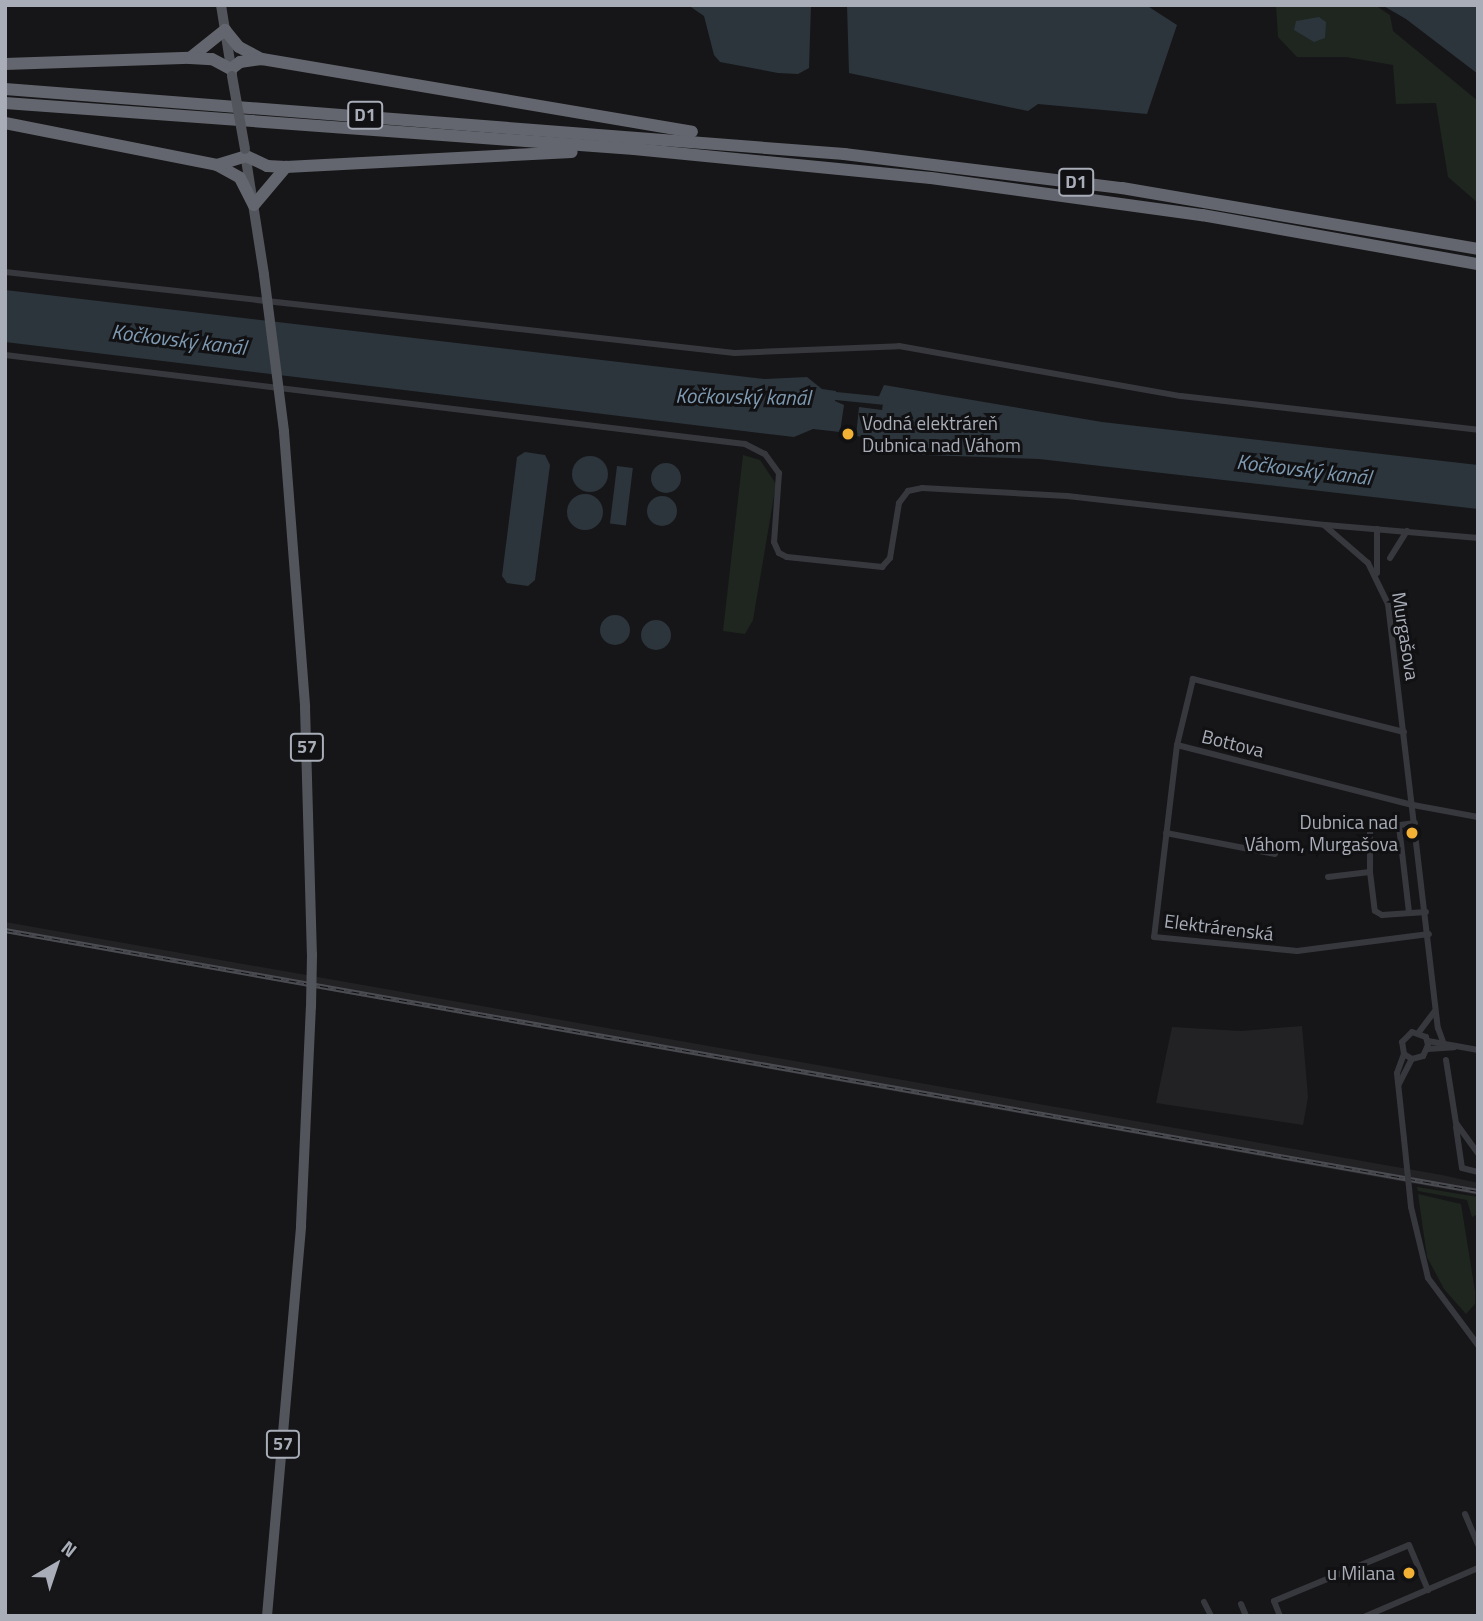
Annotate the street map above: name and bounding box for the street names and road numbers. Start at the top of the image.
road number: D1 [346,100,384,130]
road number: D1 [1057,168,1095,196]
street label: Murgašova [1388,590,1424,682]
street label: Bottova [1200,724,1266,762]
road number: 57 [290,732,324,762]
street label: Elektrárenská [1163,909,1275,945]
road number: 57 [266,1429,300,1458]

